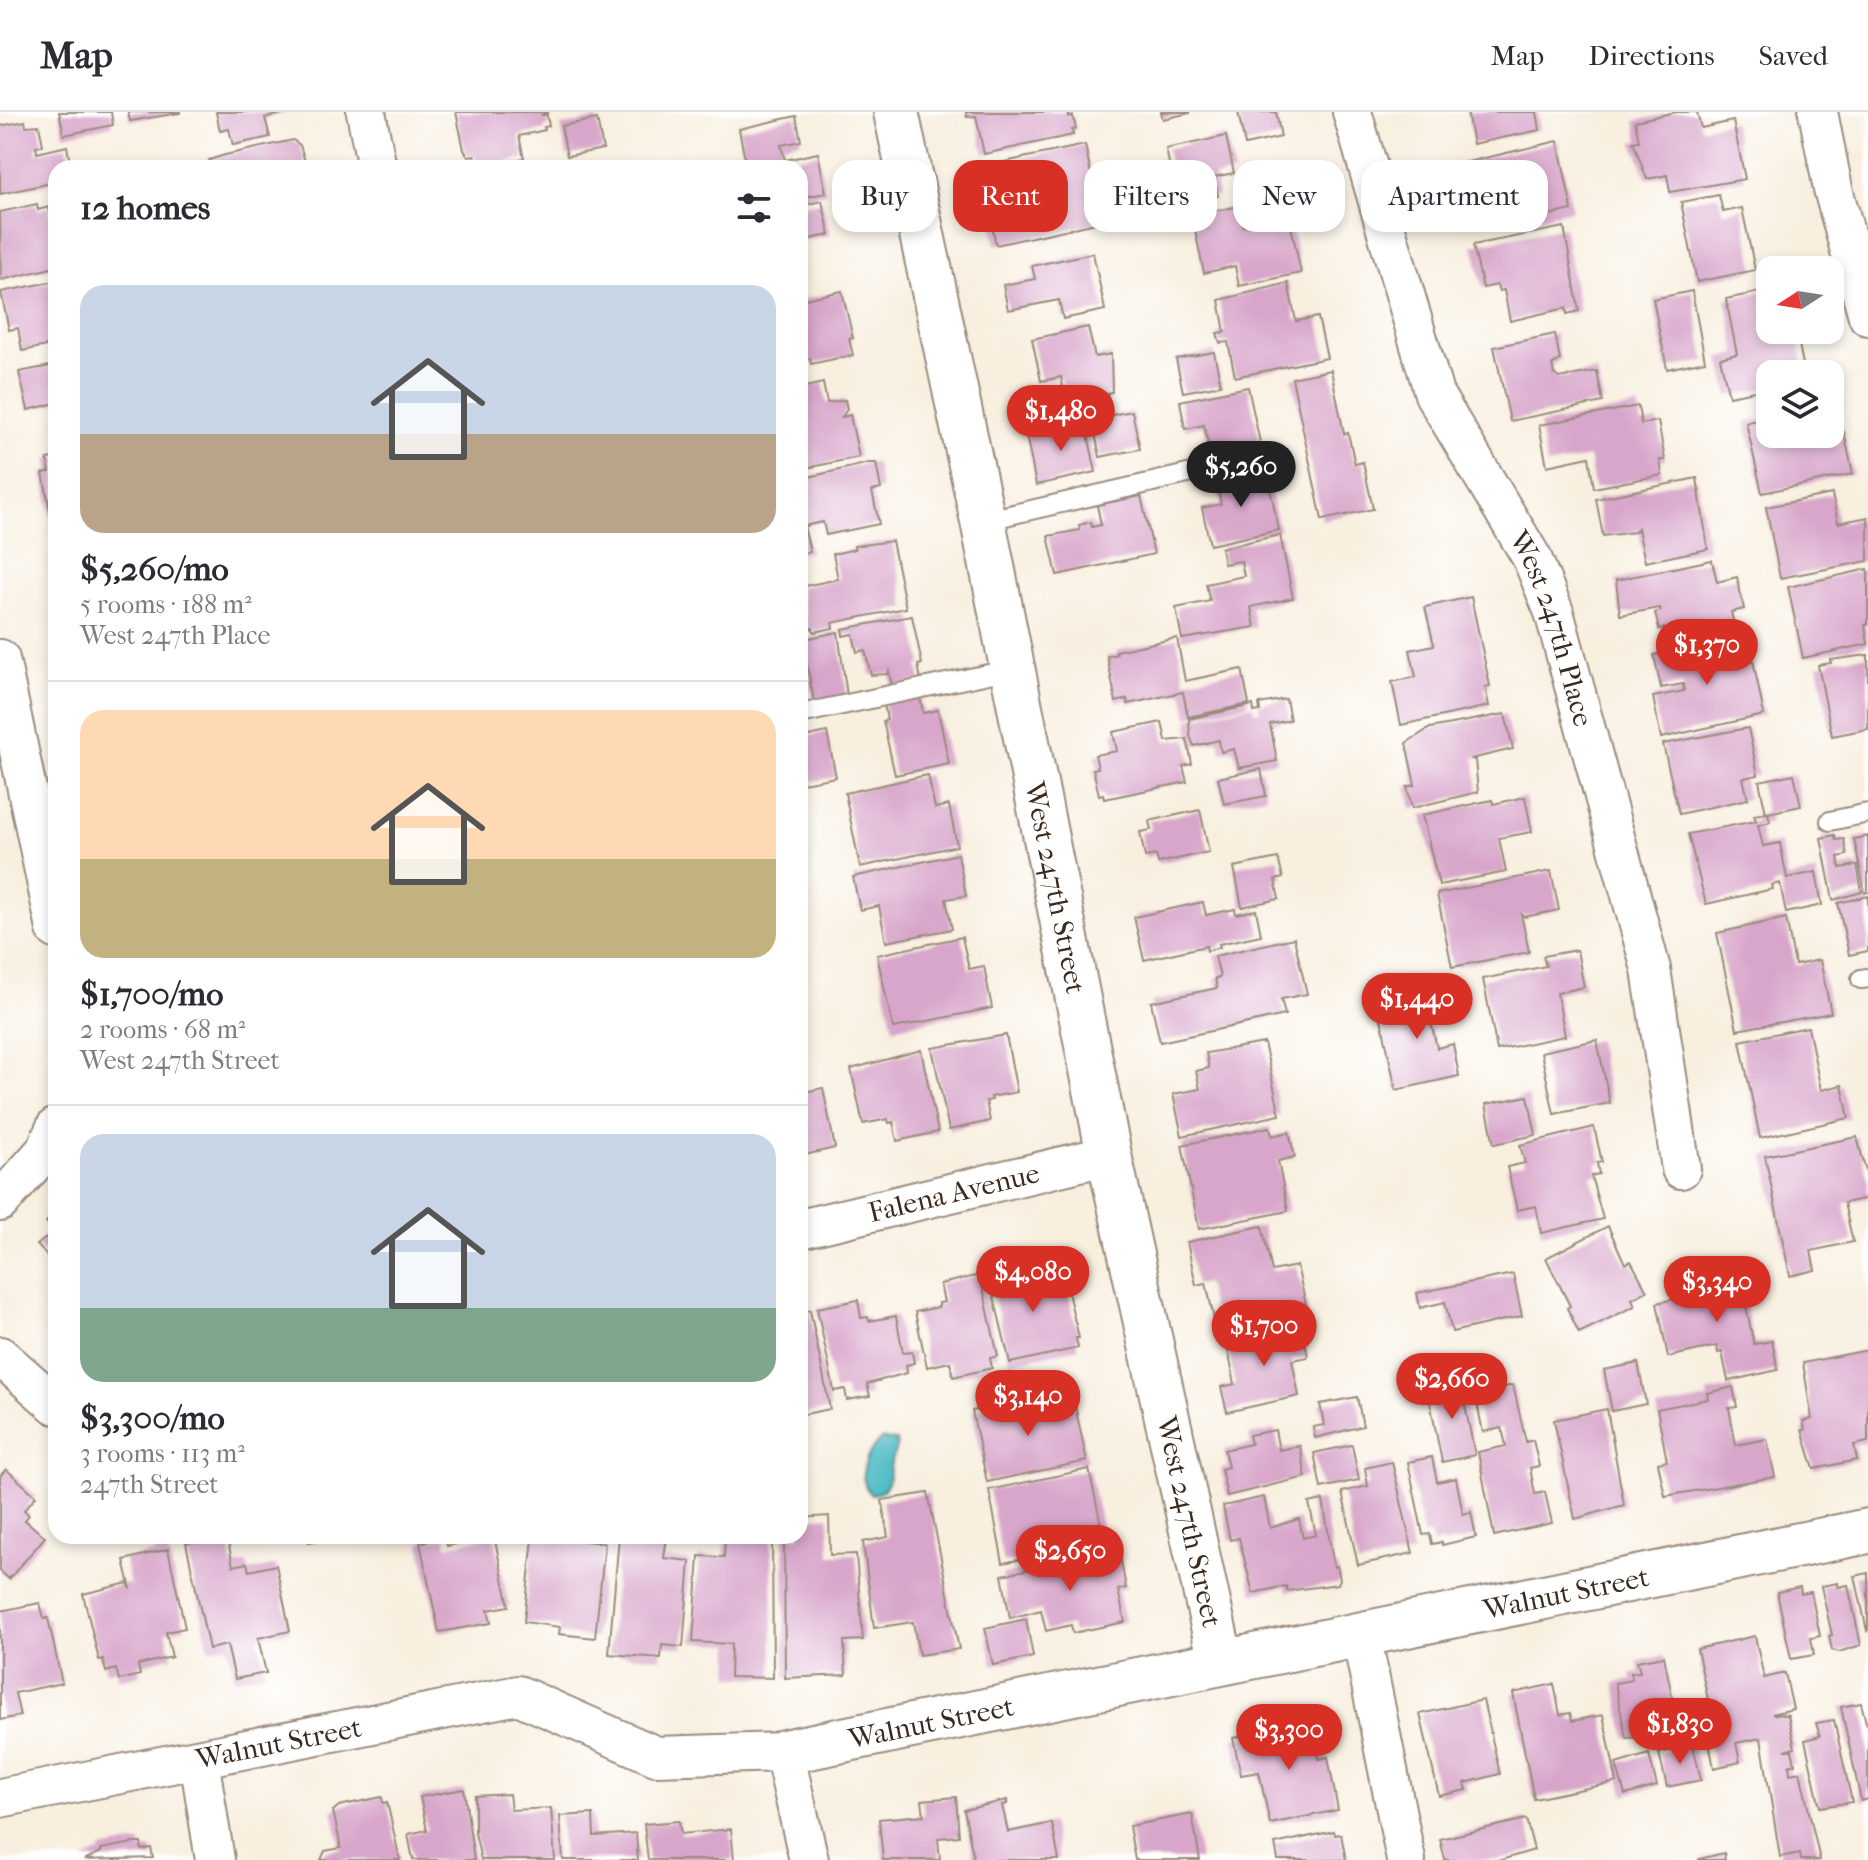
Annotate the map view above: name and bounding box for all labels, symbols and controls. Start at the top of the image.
text: Map [40,33,113,78]
text: Map [1491,39,1544,72]
text: Directions [1588,39,1715,72]
text: Saved [1759,39,1828,72]
chip: Buy [832,160,937,232]
chip: Rent [953,160,1068,232]
chip: Filters [1084,160,1217,232]
chip: New [1233,160,1345,232]
chip: Apartment [1361,160,1548,232]
icon: filters [732,186,776,230]
text: 12 homes [80,188,210,228]
north arrow [1756,256,1844,344]
map controls [1756,256,1844,448]
icon: home [356,337,500,481]
button: layers [1756,360,1844,448]
pin: $1,480 [996,385,1126,453]
text: $1,480 [1025,395,1097,426]
pin: $5,260 [1176,441,1306,509]
text: $5,260 [1205,451,1277,482]
street label: West 247th Place [1502,524,1601,730]
text: $5,260/mo [80,549,229,589]
text: 5 rooms · 188 m² [80,589,252,620]
pin: $1,370 [1642,619,1772,687]
text: West 247th Place [80,620,270,651]
text: $1,370 [1674,629,1740,660]
icon: home [356,762,500,906]
street label: West 247th Street [1019,778,1093,996]
pin: $1,440 [1352,973,1482,1041]
text: $1,700/mo [80,974,224,1014]
text: $1,440 [1380,983,1454,1014]
text: 2 rooms · 68 m² [80,1014,245,1045]
text: West 247th Street [80,1045,280,1076]
street label: Falena Avenue [865,1156,1043,1229]
icon: home [356,1186,500,1330]
pin: $4,080 [968,1246,1098,1314]
text: $4,080 [994,1256,1072,1287]
pin: $3,340 [1652,1256,1782,1324]
text: $3,340 [1682,1266,1752,1297]
pin: $1,700 [1199,1300,1329,1368]
text: $1,700 [1230,1310,1298,1341]
pin: $2,660 [1387,1353,1517,1421]
text: $2,660 [1414,1363,1490,1394]
pin: $3,140 [963,1370,1093,1438]
text: $3,140 [993,1380,1063,1411]
text: $3,300/mo [80,1398,225,1438]
street label: West 247th Street [1150,1412,1229,1630]
text: 3 rooms · 113 m² [80,1438,245,1469]
text: 247th Street [80,1469,219,1500]
pin: $2,650 [1005,1525,1135,1593]
text: $2,650 [1034,1535,1106,1566]
street label: Walnut Street [1479,1560,1651,1626]
street label: Walnut Street [844,1689,1017,1755]
pin: $1,830 [1615,1698,1745,1766]
pin: $3,300 [1224,1704,1354,1772]
text: $1,830 [1646,1708,1714,1739]
street label: Walnut Street [192,1710,364,1775]
text: $3,300 [1254,1714,1324,1745]

